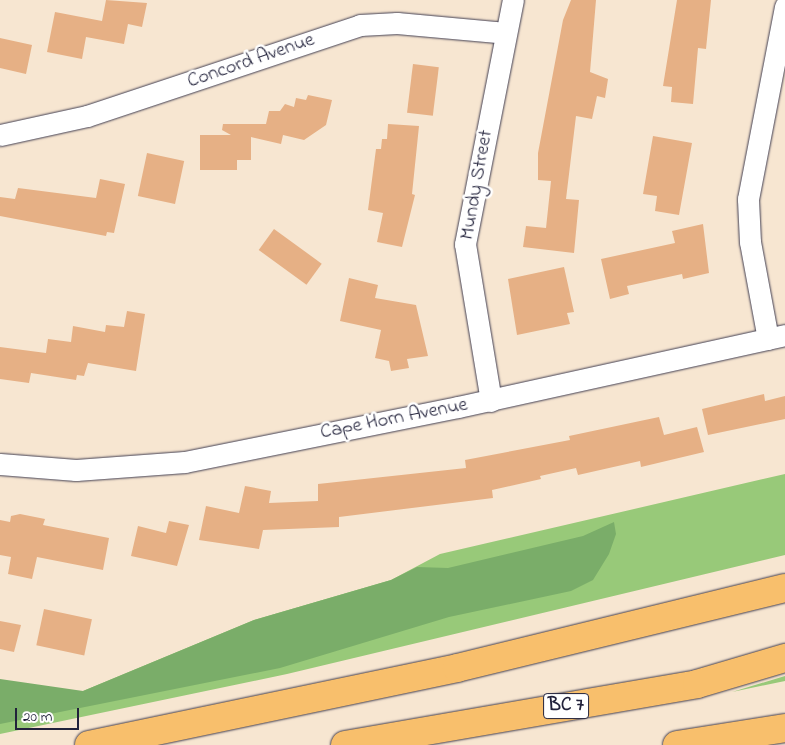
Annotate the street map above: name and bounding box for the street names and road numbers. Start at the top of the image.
street label: Concord Avenue [184,28,318,94]
street label: Mundy Street [456,128,498,242]
street label: Cape Horn Avenue [318,393,470,445]
road number: BC 7 [542,689,590,722]

